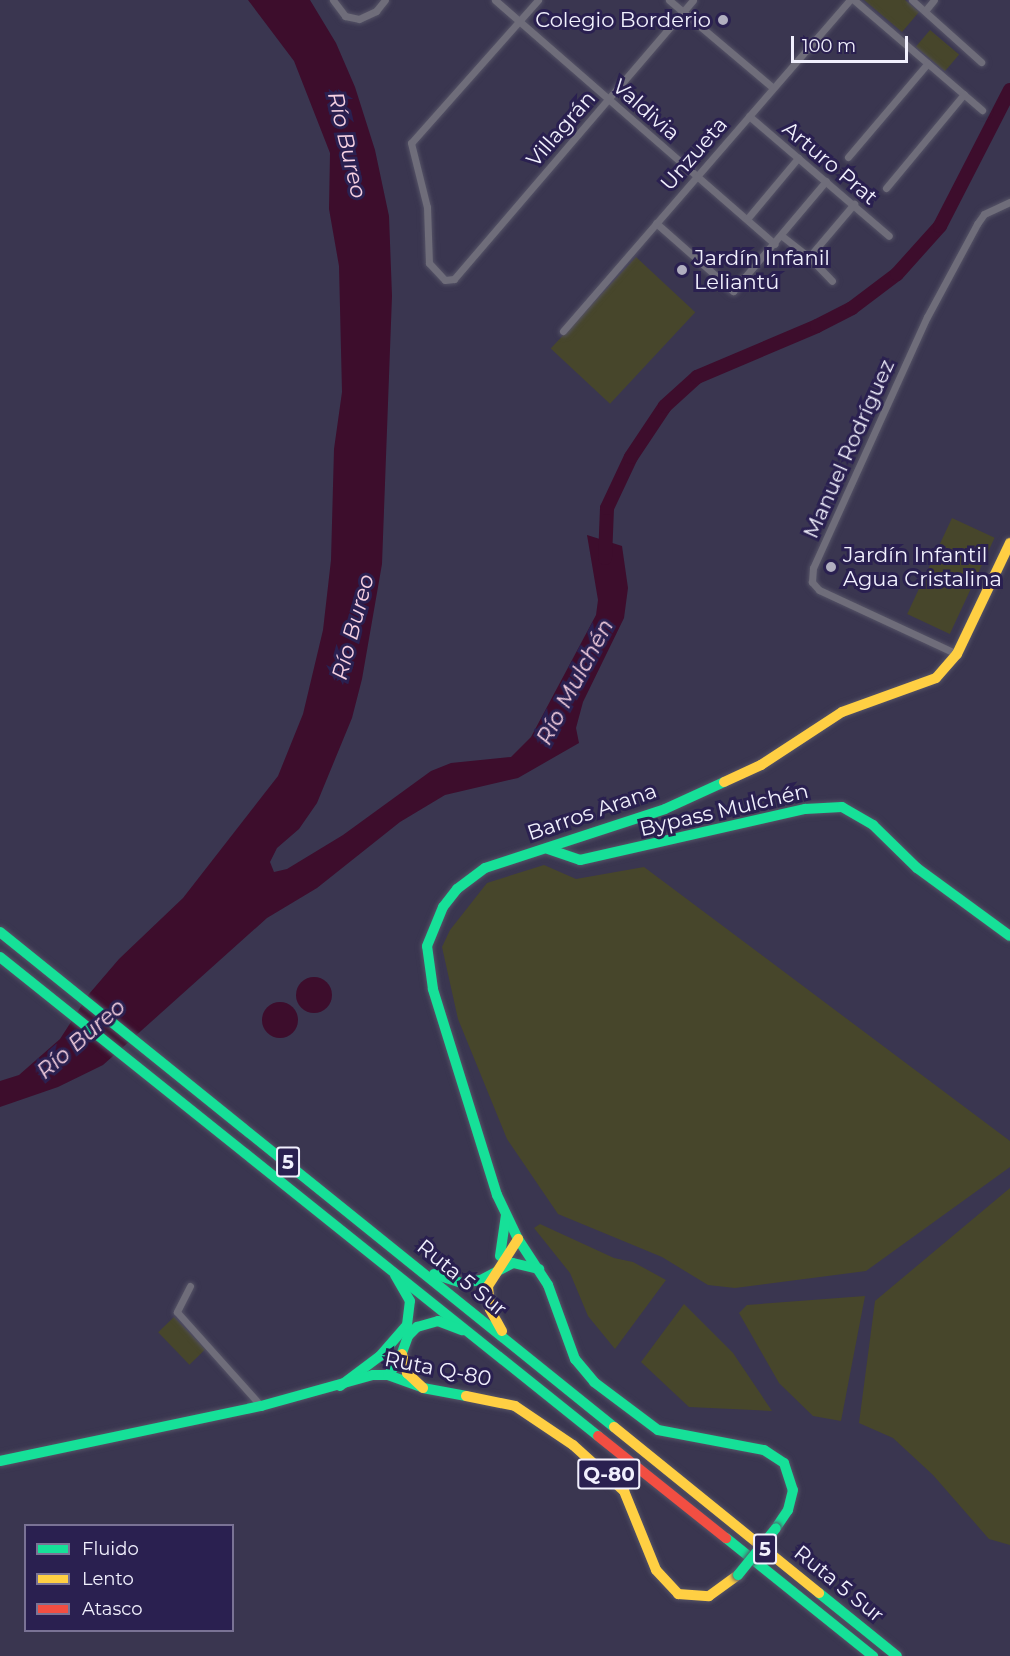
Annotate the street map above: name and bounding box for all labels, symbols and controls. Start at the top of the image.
place label: Colegio Borderio [535,7,711,33]
marker: Colegio Borderio [716,13,730,27]
scale bar [794,24,911,62]
text: 100 m [802,35,856,57]
street label: Valdivia [607,74,685,146]
street label: Villagrán [521,86,601,172]
water label: Río Bureo [322,89,372,201]
street label: Unzueta [655,112,733,196]
street label: Arturo Prat [777,116,883,210]
place label: Jardín Infanil Leliantú [694,245,830,295]
marker: Jardín Infanil Leliantú [675,263,689,277]
street label: Manuel Rodríguez [798,356,900,542]
place label: Jardín Infantil Agua Cristalina [843,542,1002,592]
marker: Jardín Infantil Agua Cristalina [824,560,838,574]
water label: Río Bureo [326,571,380,683]
water label: Río Mulchén [531,615,619,749]
street label: Barros Arana [524,778,660,846]
street label: Bypass Mulchén [637,778,811,842]
water label: Río Bureo [31,993,131,1085]
road number: 5 [276,1145,300,1179]
street label: Ruta 5 Sur [412,1234,512,1322]
street label: Ruta Q-80 [382,1346,494,1392]
road number: Q-80 [576,1457,642,1491]
legend [24,1524,234,1632]
road number: 5 [753,1532,777,1566]
text: Fluido [82,1538,139,1560]
street label: Ruta 5 Sur [789,1540,889,1628]
text: Lento [82,1568,134,1590]
text: Atasco [82,1598,142,1620]

